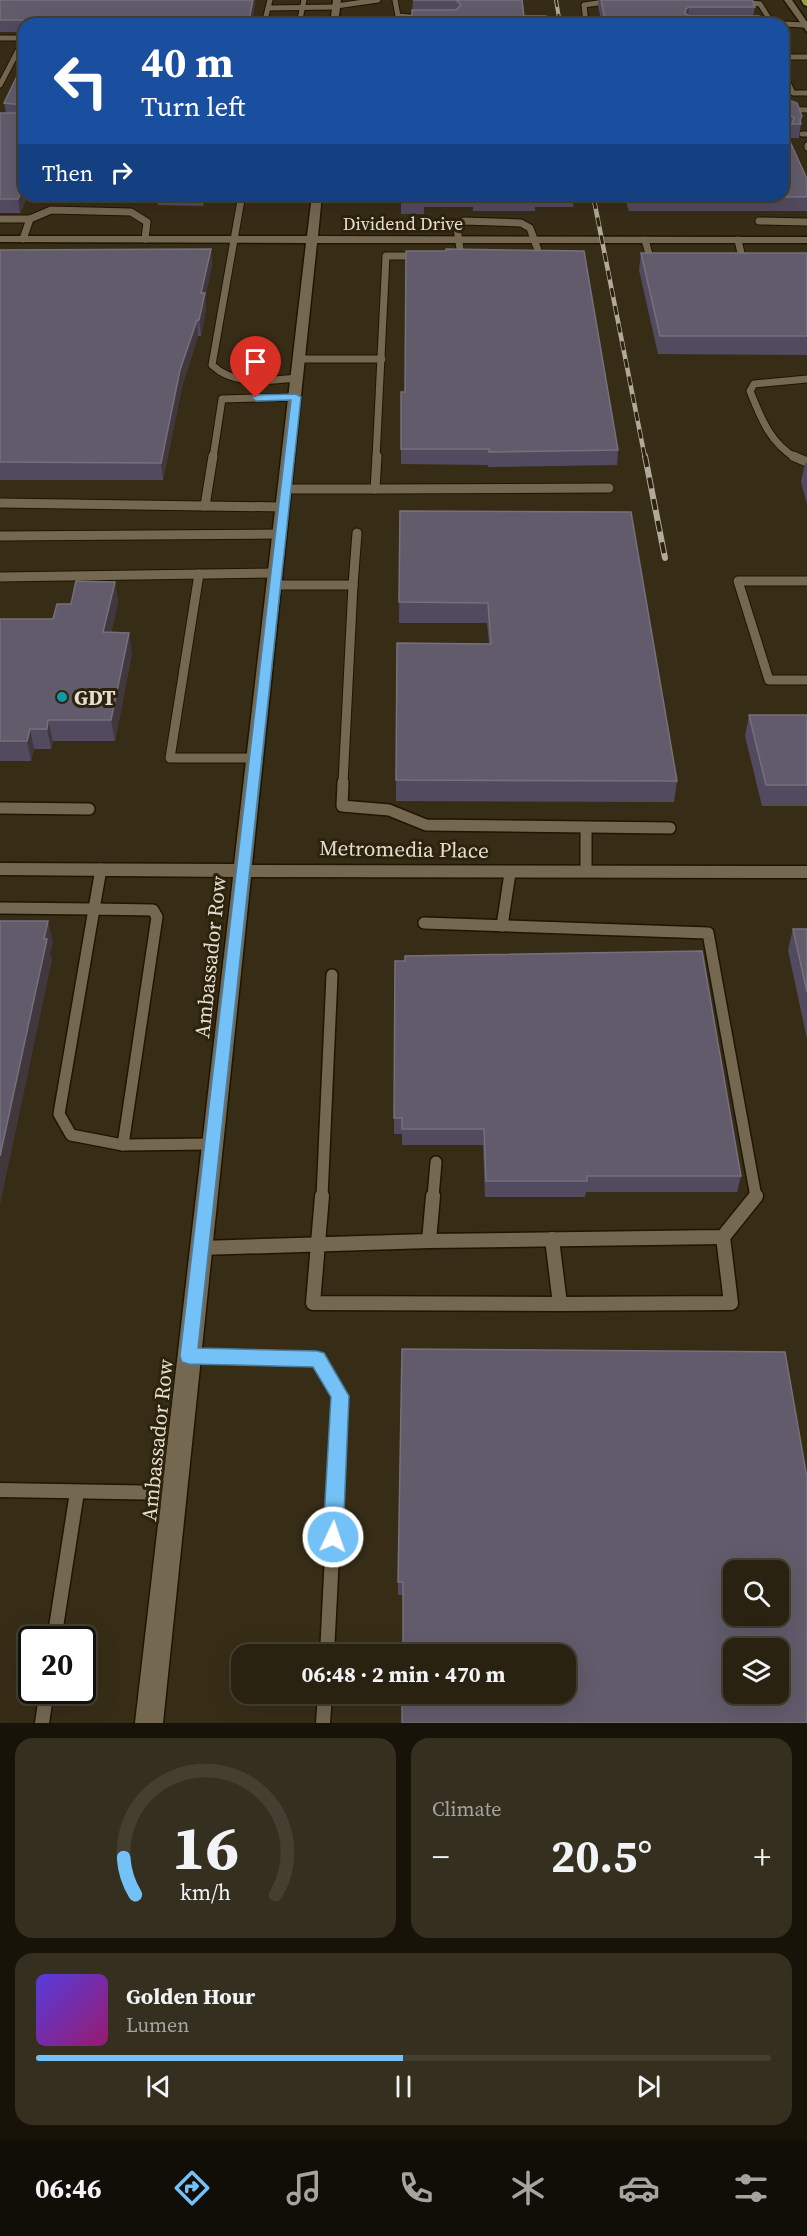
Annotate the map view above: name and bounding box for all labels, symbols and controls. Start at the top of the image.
text: 40 m [141,33,234,91]
icon: left [42,42,120,120]
text: Turn left [141,88,245,125]
icon: right [105,156,138,189]
text: Then [42,158,93,188]
street label: Dividend Drive [343,211,463,236]
pin [230,336,281,398]
icon: arrive [239,345,272,378]
place label: GDT [74,683,116,712]
marker: GDT [55,690,69,704]
street label: Metromedia Place [319,833,489,865]
street label: Ambassador Row [187,875,233,1039]
street label: Ambassador Row [134,1358,180,1522]
position arrow [301,1505,365,1569]
map controls [723,1560,789,1704]
button: search [723,1560,789,1626]
speed limit sign: 20 [18,1626,96,1704]
button: layers [723,1638,789,1704]
text: 06:48 · 2 min · 470 m [302,1659,505,1689]
text: Climate [432,1795,501,1823]
text: 16 [172,1804,239,1890]
text: 20.5° [551,1825,652,1887]
text: − [432,1834,450,1879]
text: + [754,1834,771,1879]
text: km/h [180,1878,231,1907]
text: Golden Hour [126,1981,255,2011]
text: Lumen [126,2011,189,2039]
icon: previous [142,2070,175,2103]
icon: pause [387,2070,420,2103]
icon: next [632,2070,665,2103]
icon: directions [171,2167,213,2209]
icon: music [283,2167,325,2209]
icon: phone [395,2167,437,2209]
icon: climate [507,2167,549,2209]
icon: car [618,2167,660,2209]
icon: filters [730,2167,772,2209]
text: 06:46 [35,2170,102,2207]

